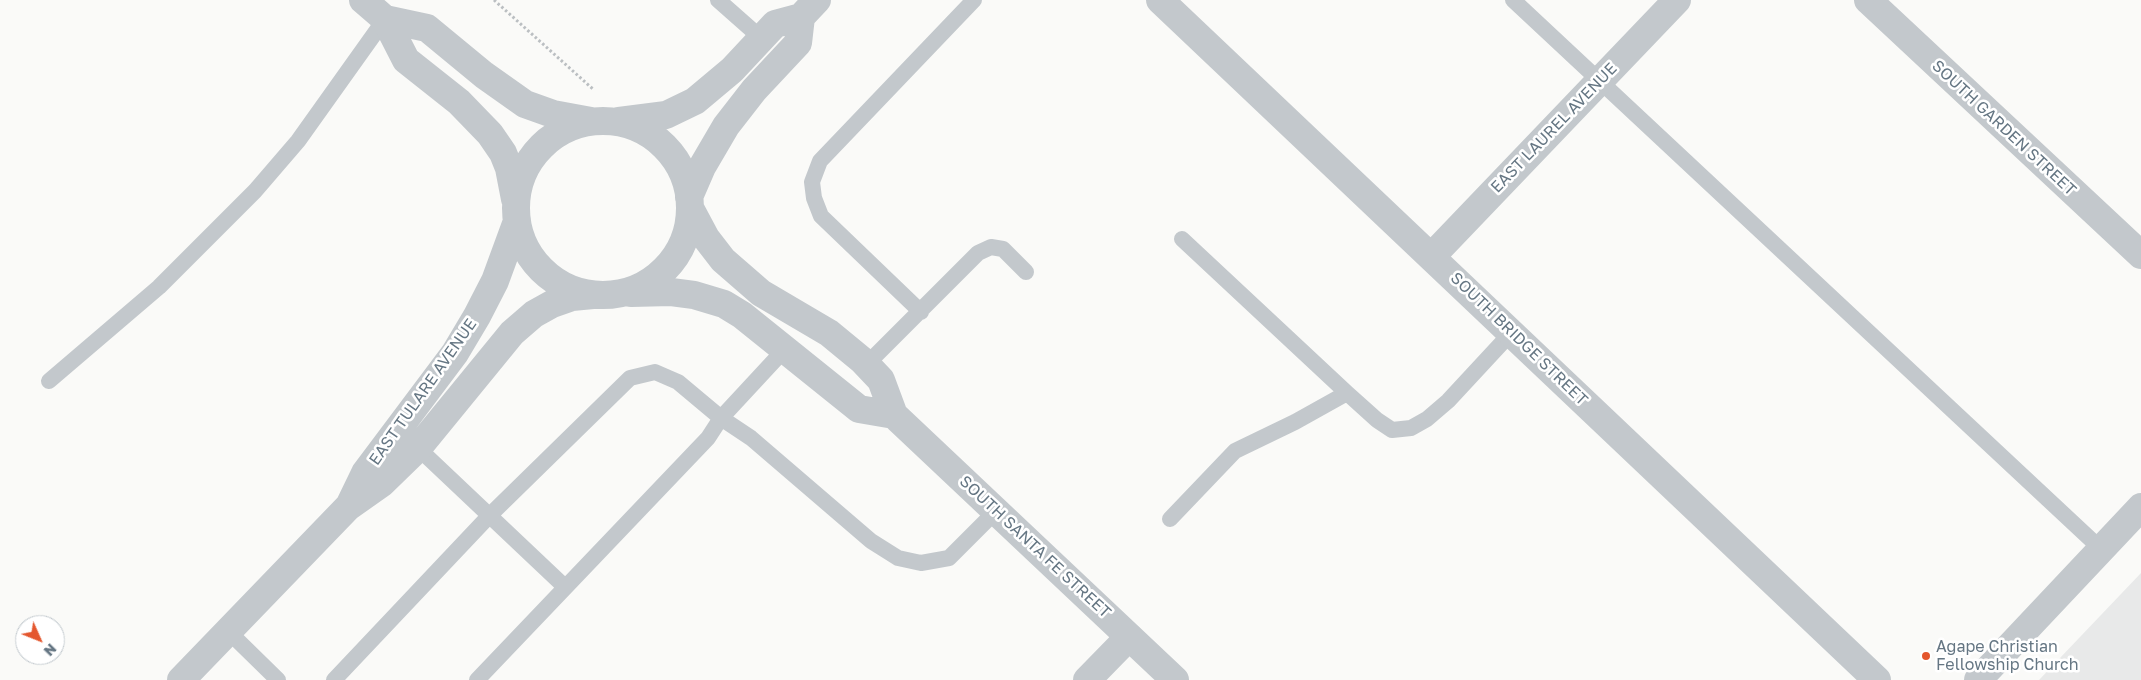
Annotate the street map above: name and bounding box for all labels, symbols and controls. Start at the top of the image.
street label: SOUTH GARDEN STREET [1928,56,2080,200]
street label: EAST LAUREL AVENUE [1487,59,1621,197]
street label: SOUTH BRIDGE STREET [1446,268,1592,410]
street label: EAST TULARE AVENUE [365,315,481,469]
street label: SOUTH SANTA FE STREET [955,472,1115,622]
north arrow [15,615,65,665]
place label: Agape Christian Fellowship Church [1936,637,2079,675]
text: N [41,640,60,660]
marker: Agape Christian Fellowship Church [1920,650,1932,662]

